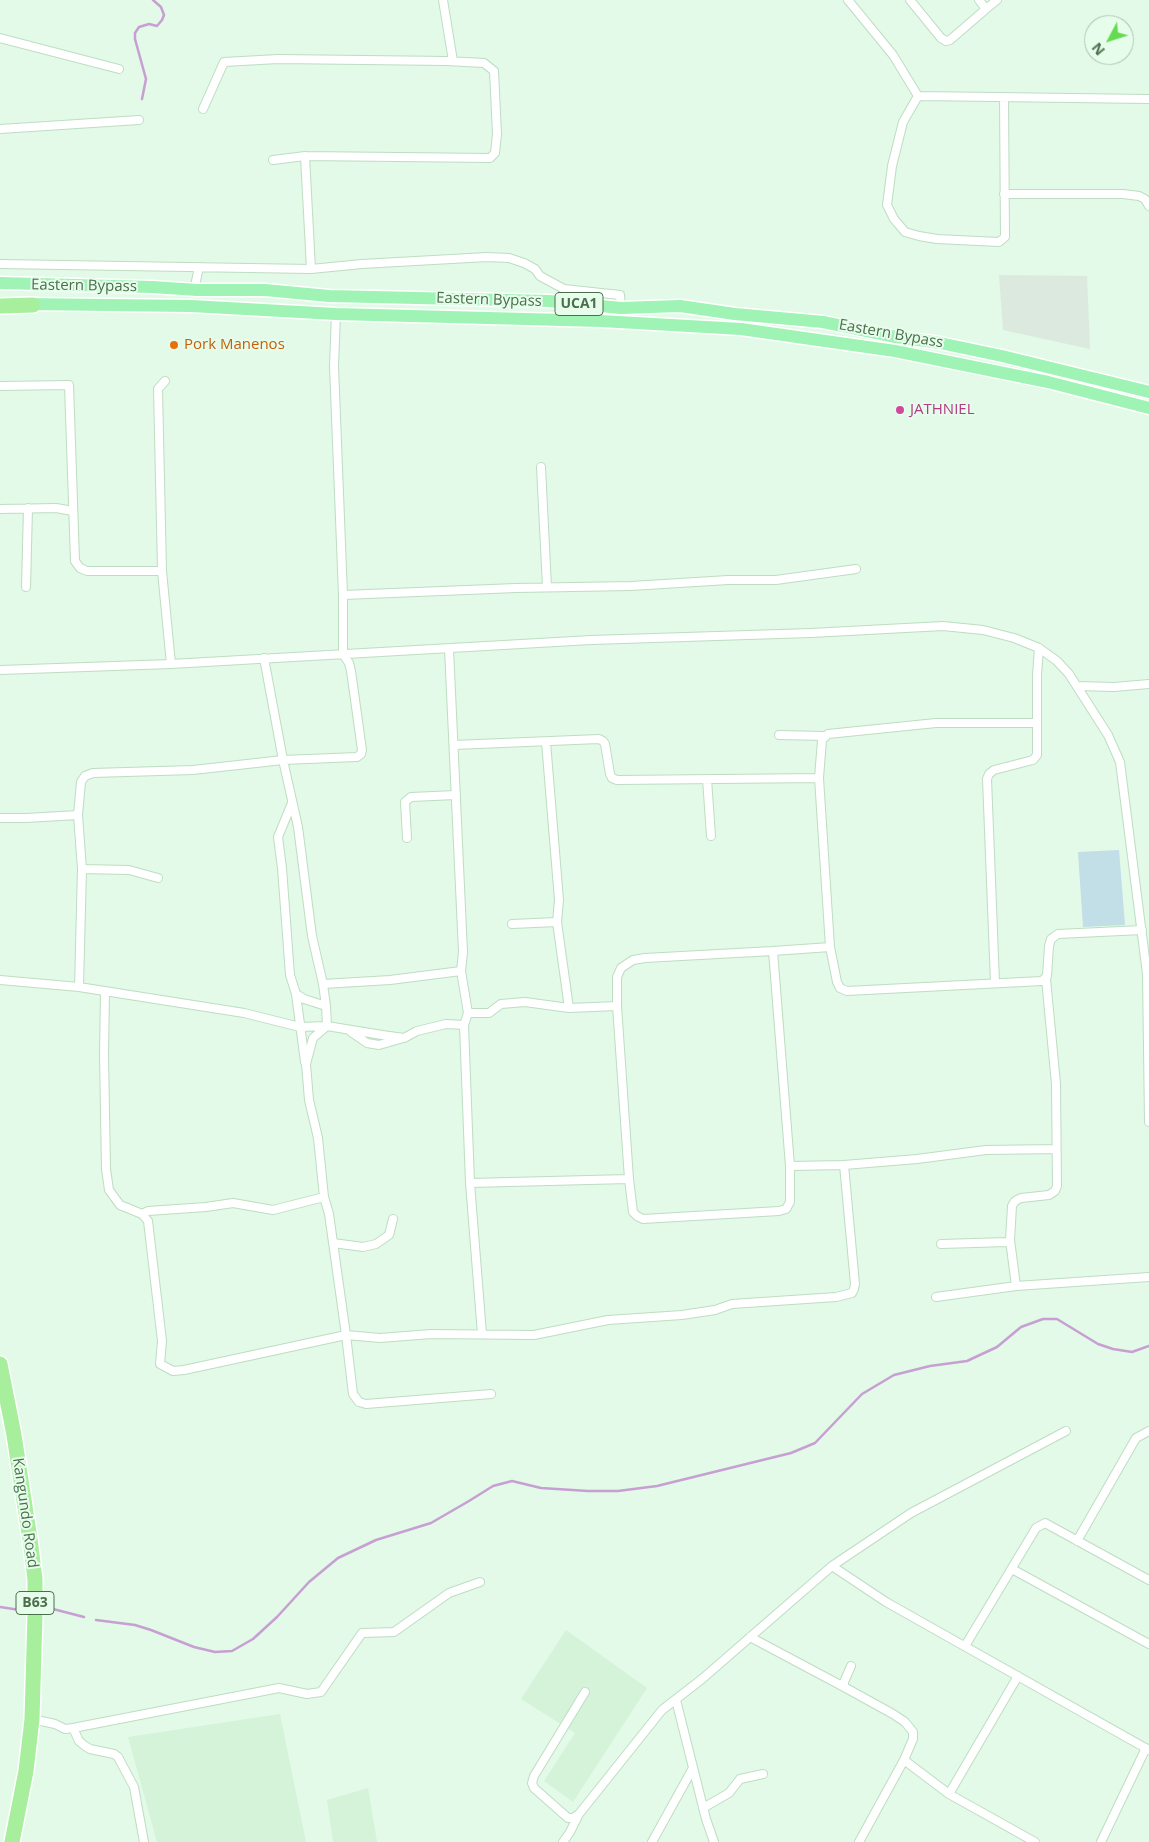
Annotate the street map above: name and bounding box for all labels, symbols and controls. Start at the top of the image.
north arrow [1084,15,1134,65]
text: N [1087,39,1109,60]
street label: Eastern Bypass [31,276,137,296]
street label: Eastern Bypass [436,289,542,311]
road number: UCA1 [555,292,603,316]
street label: Eastern Bypass [837,316,945,352]
place label: Pork Manenos [184,336,285,354]
marker: Pork Manenos [168,339,180,351]
place label: JATHNIEL [910,401,974,419]
marker: JATHNIEL [894,404,906,416]
street label: Kangundo Road [8,1457,42,1569]
road number: B63 [16,1592,54,1615]

